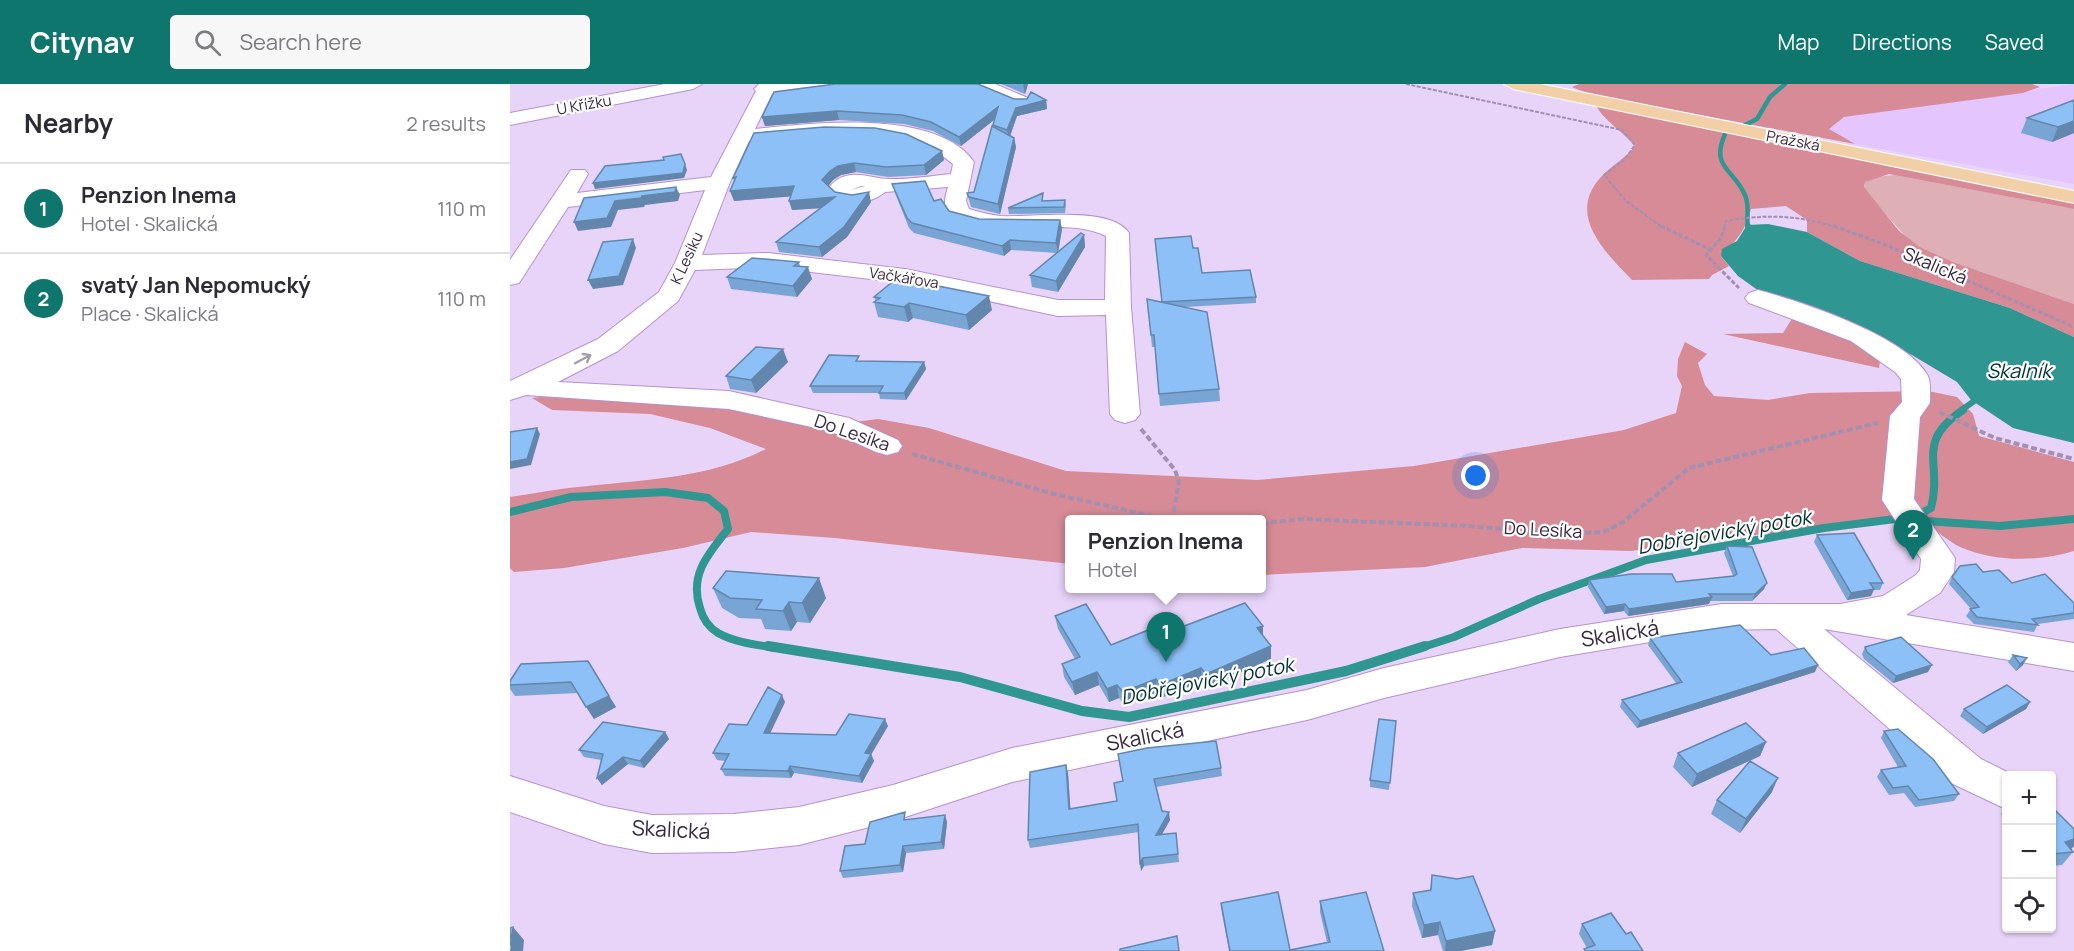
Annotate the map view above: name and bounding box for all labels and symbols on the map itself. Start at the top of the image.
street label: U Křížku [555,89,613,120]
street label: Pražská [1765,125,1822,156]
street label: K Lesíku [665,228,708,287]
street label: Skalická [1900,241,1971,289]
street label: Vačkářova [868,262,940,293]
one-way arrow [573,352,591,364]
water label: Skalník [1987,357,2054,384]
street label: Do Lesíka [811,408,893,456]
your location [1461,461,1490,490]
water label: Dobřejovický potok [1635,502,1816,560]
pin: 2 [1894,510,1932,560]
street label: Do Lesíka [1503,515,1583,543]
pin: 1 [1146,612,1186,662]
street label: Skalická [1579,613,1661,653]
water label: Dobřejovický potok [1118,650,1299,711]
street label: Skalická [1104,715,1186,757]
street label: Skalická [631,813,711,845]

